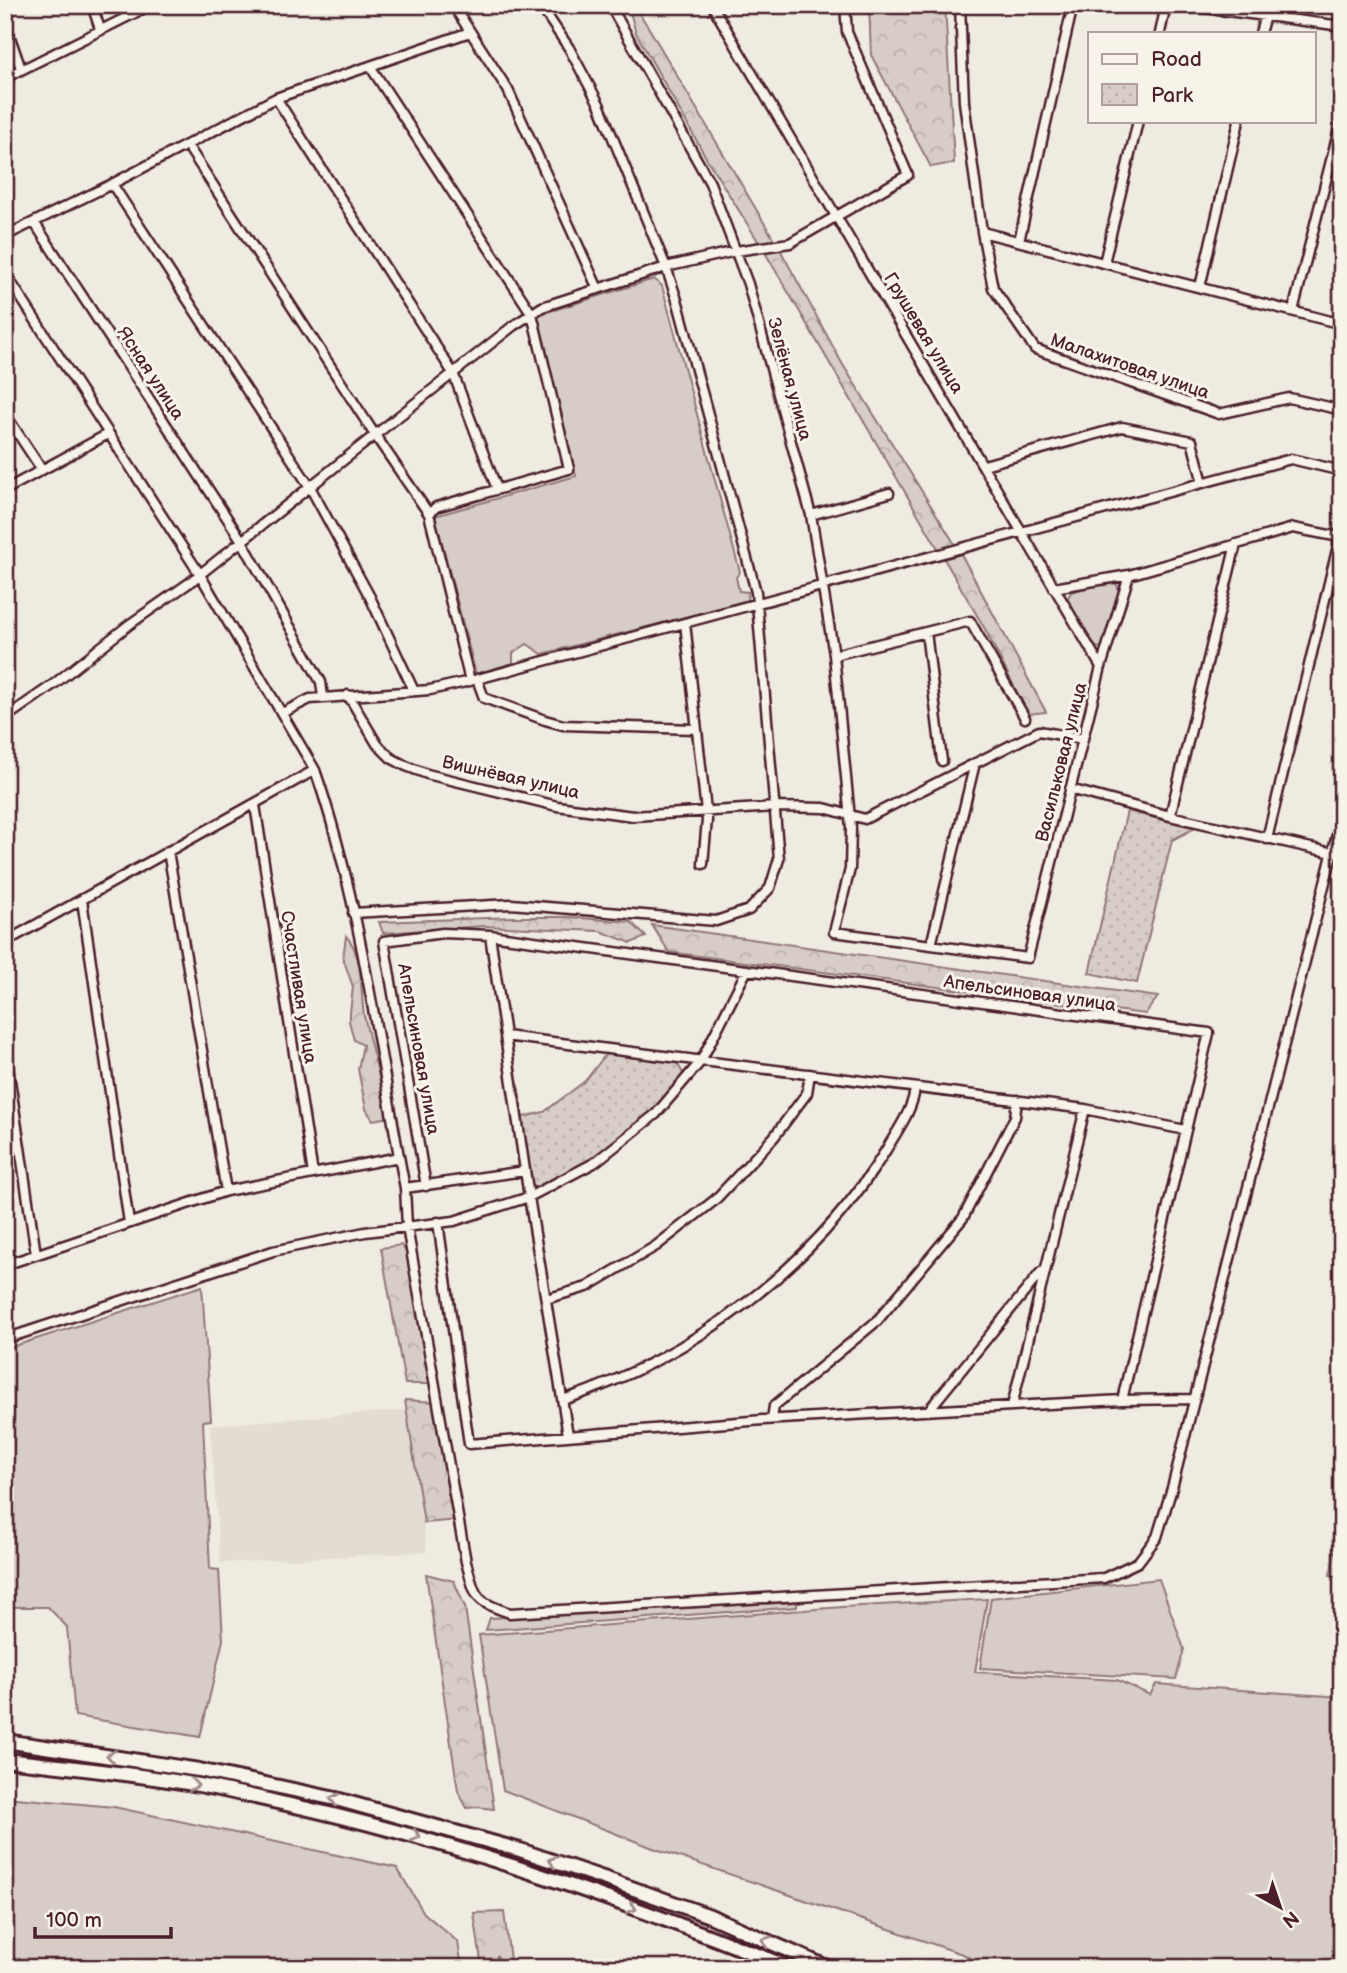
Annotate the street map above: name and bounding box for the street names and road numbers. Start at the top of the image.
street label: Грушевая улица [879,269,968,398]
street label: Зелёная улица [763,315,816,443]
street label: Ясная улица [113,323,189,424]
street label: Малахитовая улица [1048,329,1212,404]
street label: Васильковая улица [1032,680,1092,844]
street label: Вишнёвая улица [440,751,582,804]
street label: Счастливая улица [276,909,321,1065]
street label: Апельсиновая улица [393,961,444,1137]
street label: Апельсиновая улица [941,971,1118,1016]

